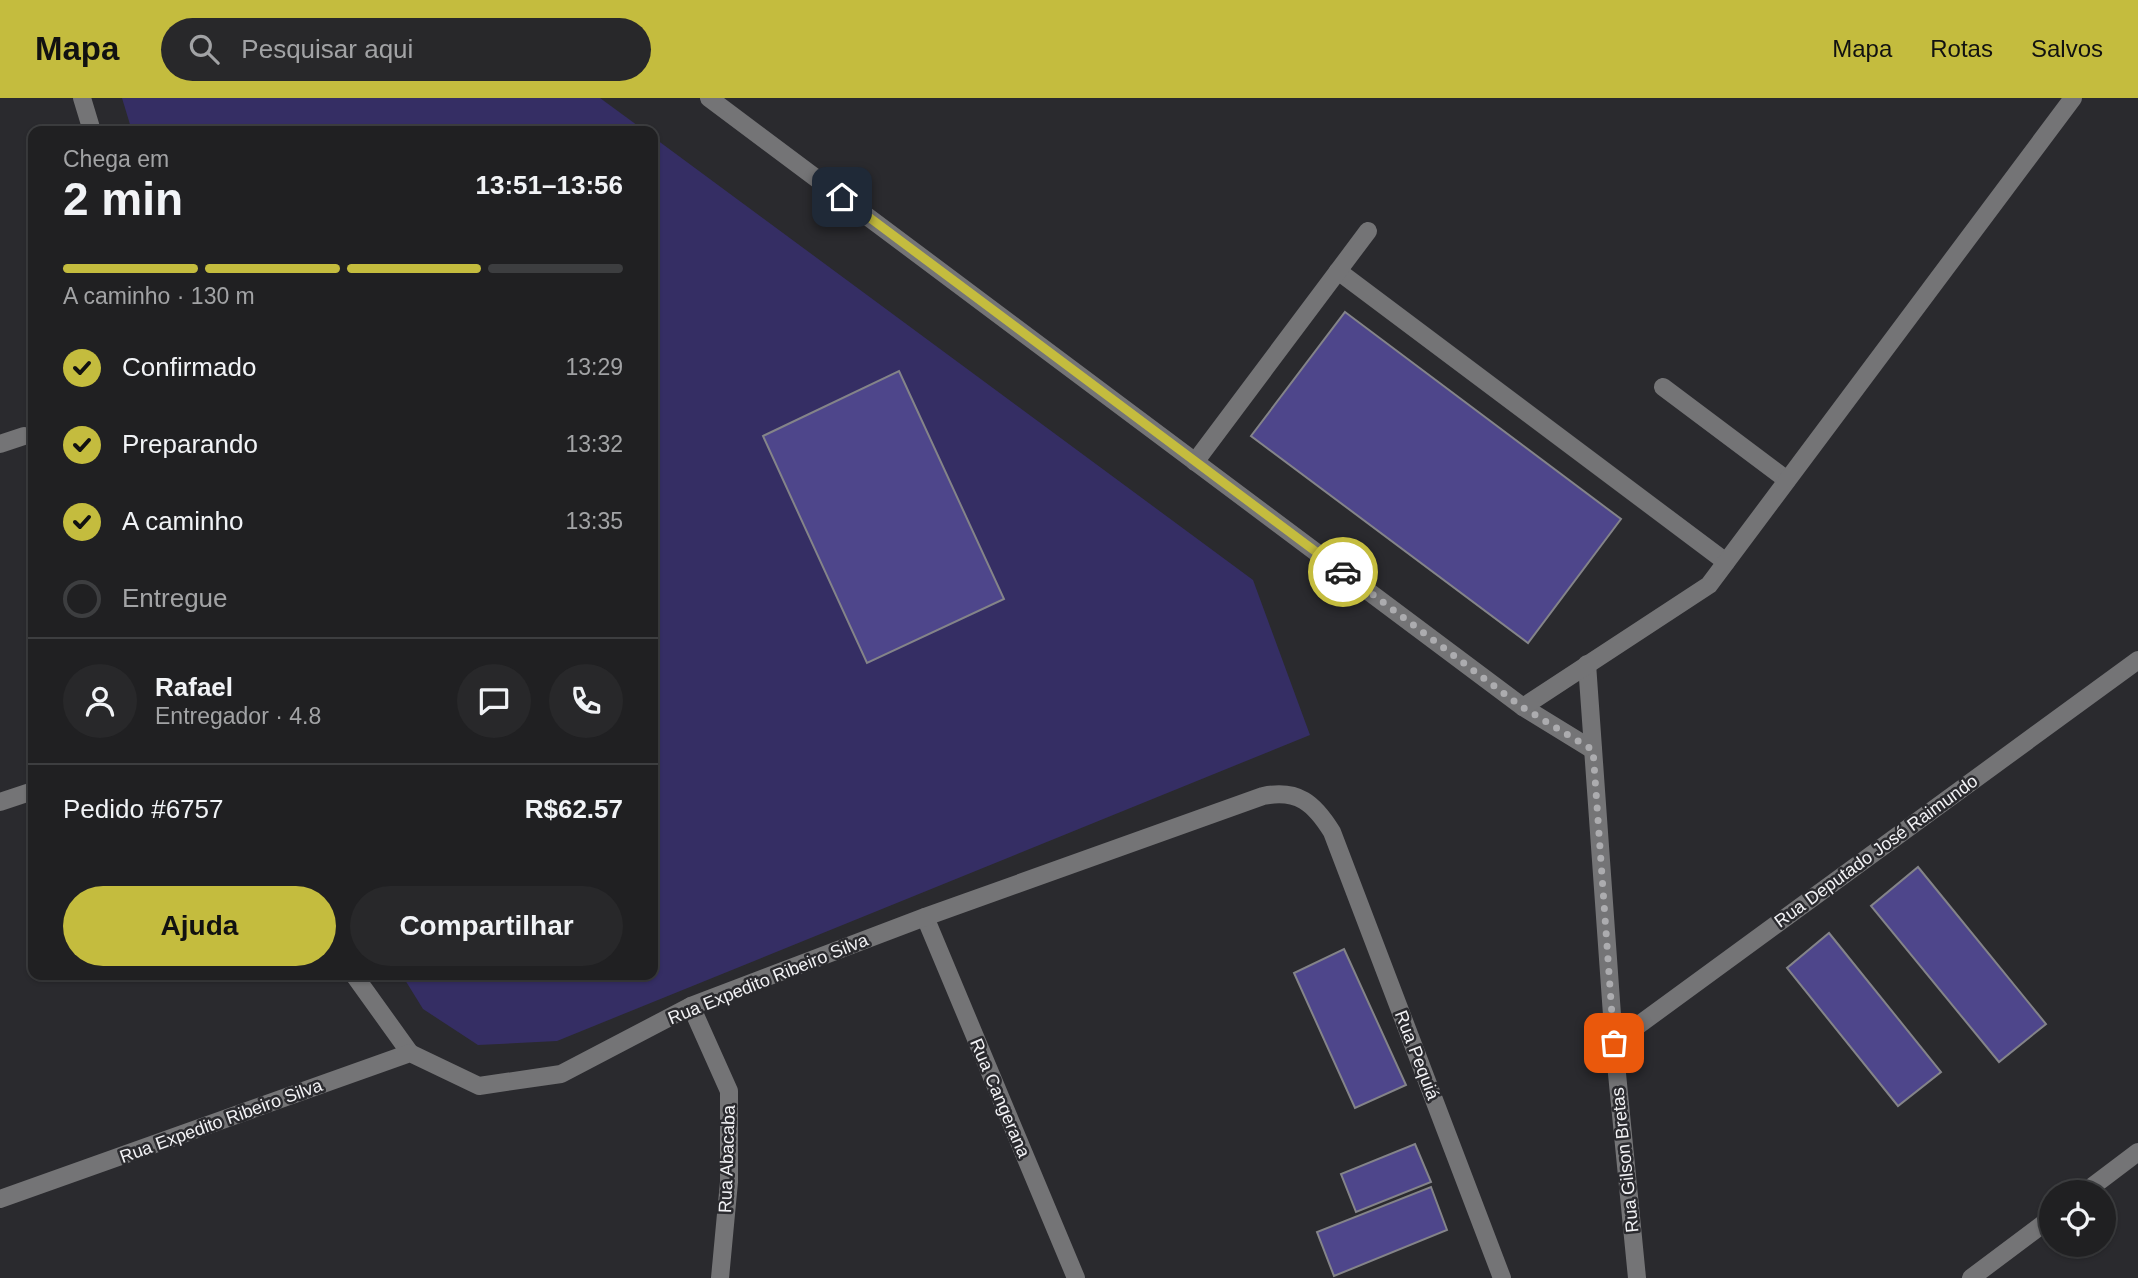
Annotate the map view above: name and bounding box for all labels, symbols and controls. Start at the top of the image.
search box [161,18,651,81]
text: Mapa [35,30,119,67]
icon: search [185,30,223,68]
text: Pesquisar aqui [241,34,413,64]
text: Mapa [1832,35,1892,62]
text: Rotas [1930,35,1993,62]
text: Salvos [2031,35,2103,62]
text: Chega em [63,146,169,172]
pin [812,167,872,227]
text: 13:51–13:56 [476,170,623,200]
text: 2 min [63,173,183,225]
icon: home [823,178,861,216]
text: A caminho · 130 m [63,283,255,309]
icon: check [63,349,101,387]
text: Confirmado [122,352,256,382]
text: 13:29 [565,354,623,380]
icon: check [63,426,101,464]
text: Preparando [122,429,258,459]
text: 13:32 [565,431,623,457]
icon: check [63,503,101,541]
text: A caminho [122,506,243,536]
text: 13:35 [565,508,623,534]
courier [1308,537,1378,607]
icon: car [1324,553,1362,591]
text: Entregue [122,583,228,613]
button: person [63,664,137,738]
button: chat [457,664,531,738]
button: phone [549,664,623,738]
text: Rafael [155,672,233,702]
text: Entregador · 4.8 [155,703,321,729]
street label: Rua Deputado José Raimundo [1771,771,1981,931]
text: Pedido #6757 [63,794,223,824]
text: R$62.57 [525,794,623,824]
button: Ajuda [63,886,336,966]
button: Compartilhar [350,886,623,966]
street label: Rua Expedito Ribeiro Silva [665,929,872,1028]
street label: Rua Pequiá [1391,1008,1444,1103]
pin [1584,1013,1644,1073]
icon: bag [1595,1024,1633,1062]
street label: Rua Cangerana [966,1036,1034,1161]
street label: Rua Expedito Ribeiro Silva [117,1075,326,1167]
street label: Rua Gilson Bretas [1607,1086,1643,1234]
street label: Rua Abacaba [715,1104,739,1213]
map controls [2039,1180,2116,1257]
button: locate [2039,1180,2116,1257]

